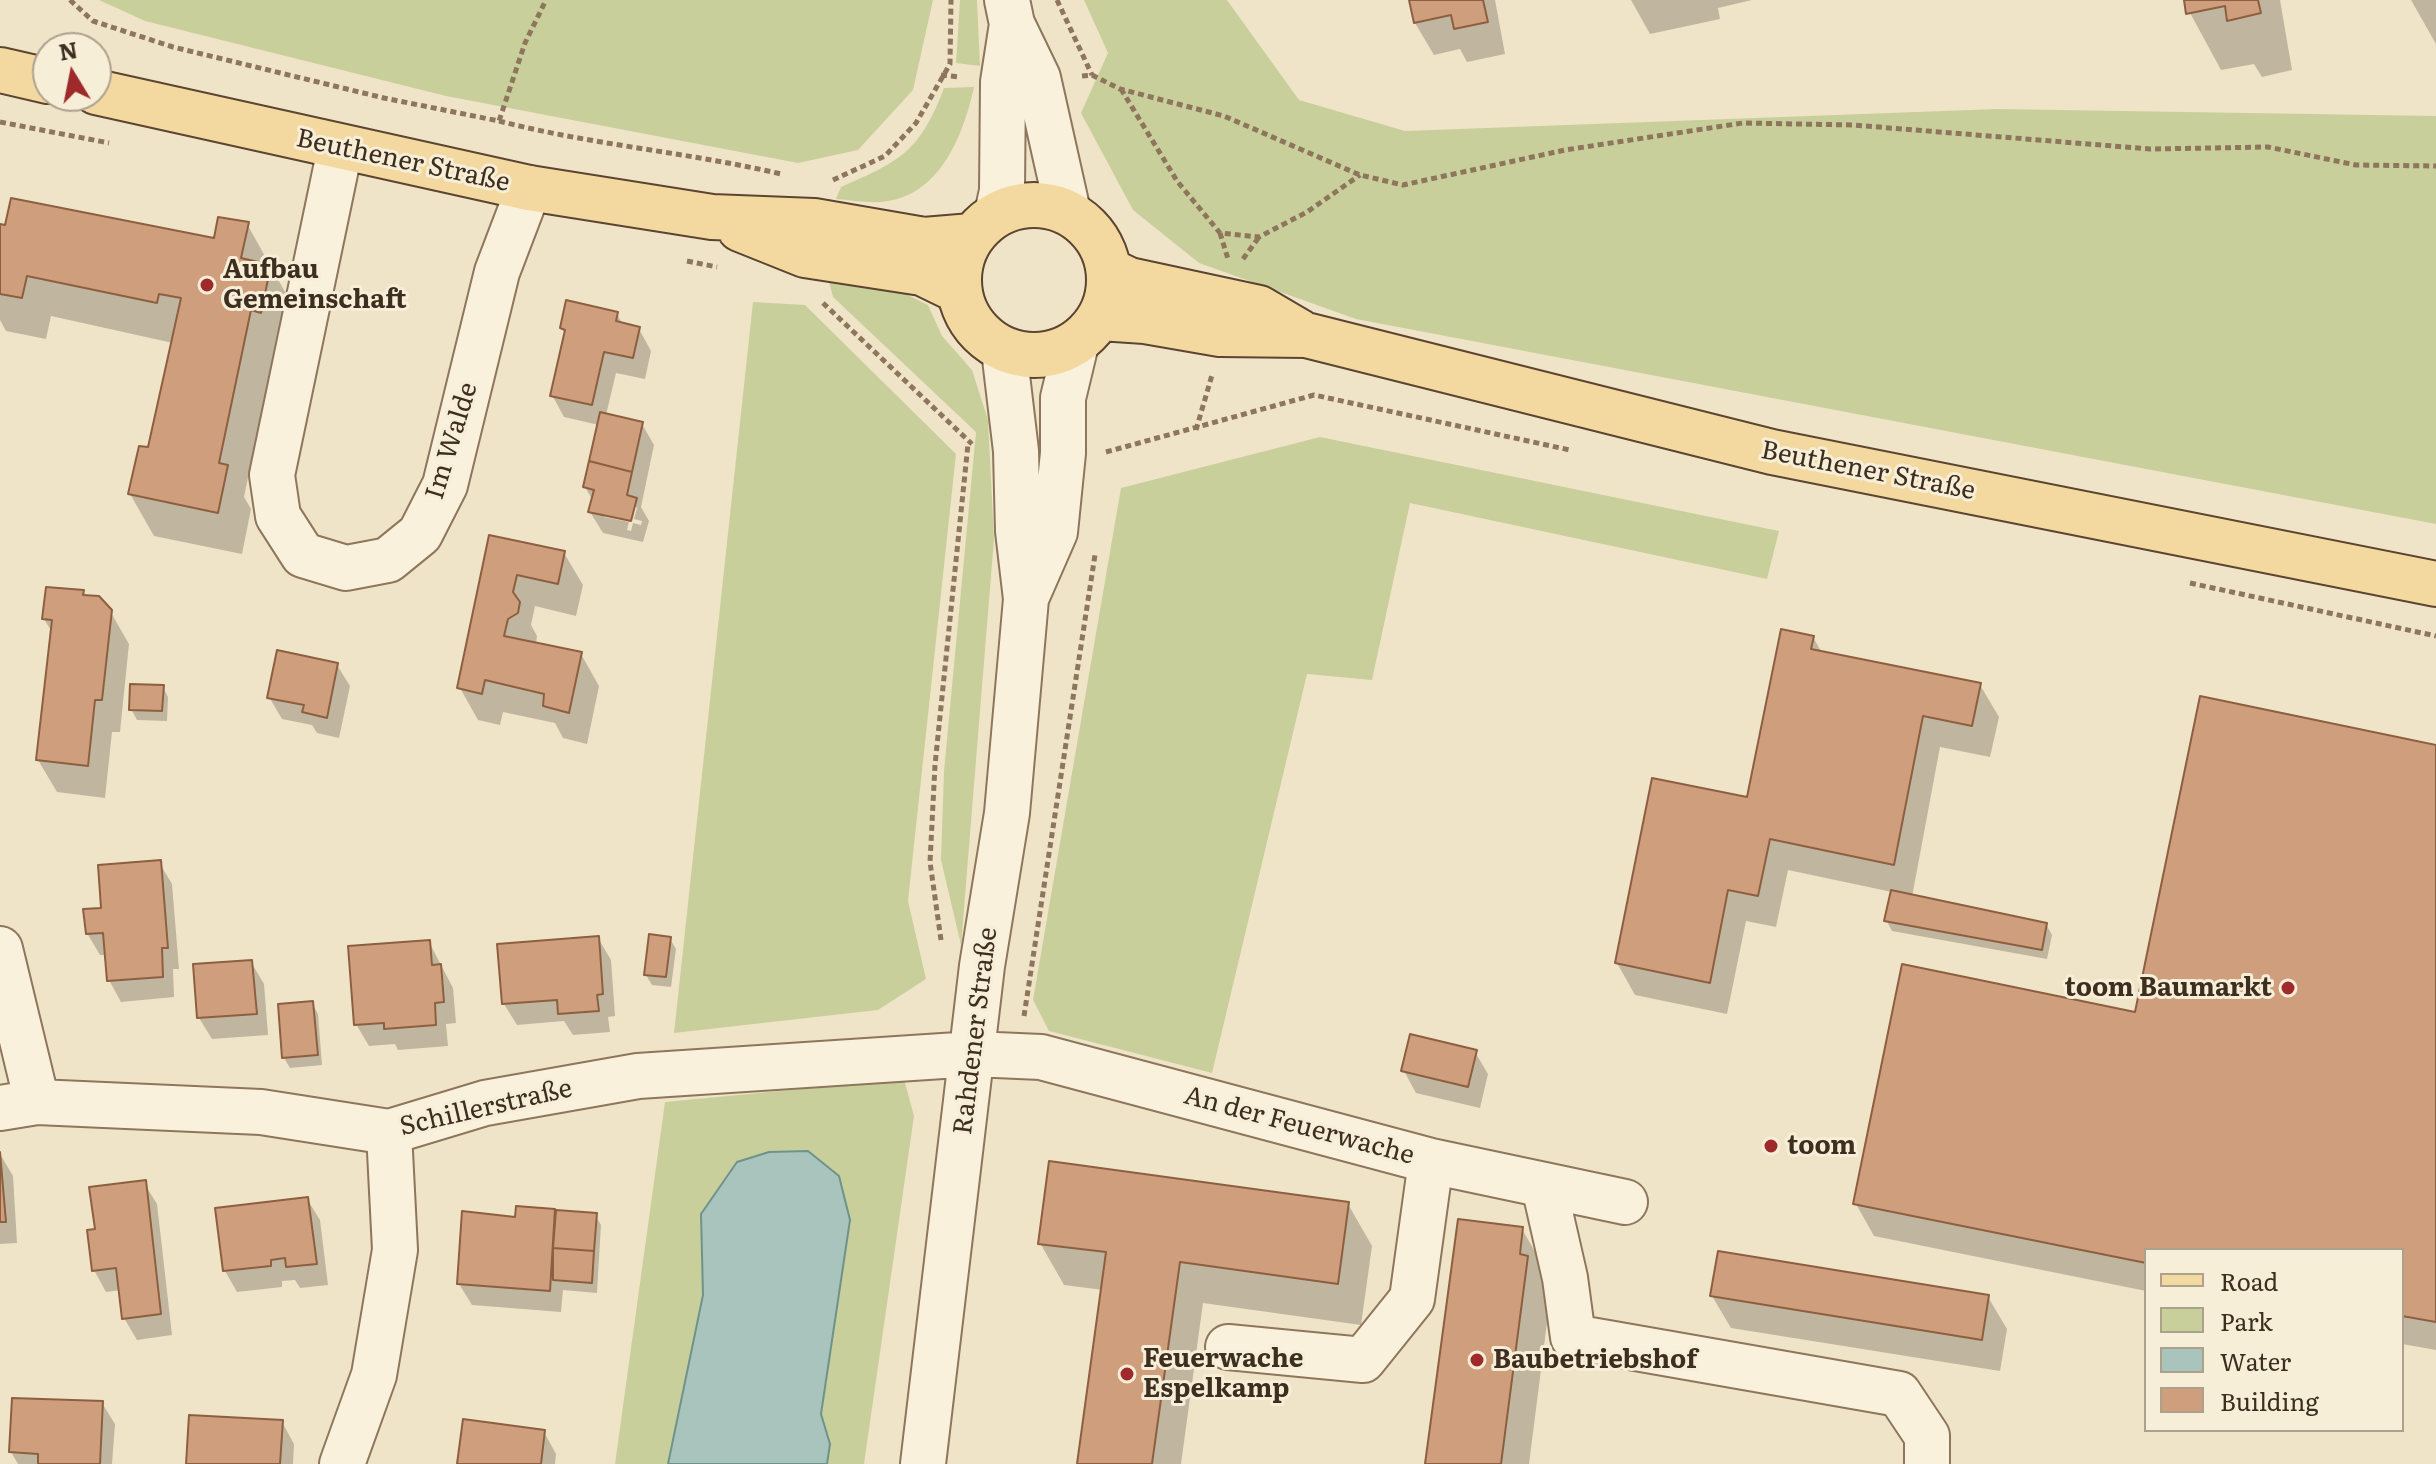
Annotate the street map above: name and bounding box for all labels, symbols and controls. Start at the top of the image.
north arrow [32,32,112,112]
text: N [56,32,80,68]
street label: Beuthener Straße [293,123,513,199]
place label: Aufbau Gemeinschaft [223,254,407,316]
marker: Aufbau Gemeinschaft [198,276,216,294]
street label: Im Walde [419,379,485,503]
street label: Beuthener Straße [1758,435,1978,507]
street label: Rahdener Straße [948,925,1004,1137]
place label: toom Baumarkt [2065,972,2272,1004]
marker: toom Baumarkt [2279,979,2297,997]
street label: Schillerstraße [397,1073,575,1143]
street label: An der Feuerwache [1180,1080,1418,1172]
place label: toom [1787,1130,1856,1162]
marker: toom [1762,1137,1780,1155]
legend [2144,1248,2404,1432]
text: Road [2220,1263,2278,1298]
text: Park [2220,1303,2273,1338]
place label: Feuerwache Espelkamp [1143,1343,1303,1404]
text: Water [2220,1343,2291,1378]
place label: Baubetriebshof [1493,1344,1697,1376]
marker: Baubetriebshof [1468,1351,1486,1369]
marker: Feuerwache Espelkamp [1118,1365,1136,1383]
text: Building [2220,1383,2319,1418]

